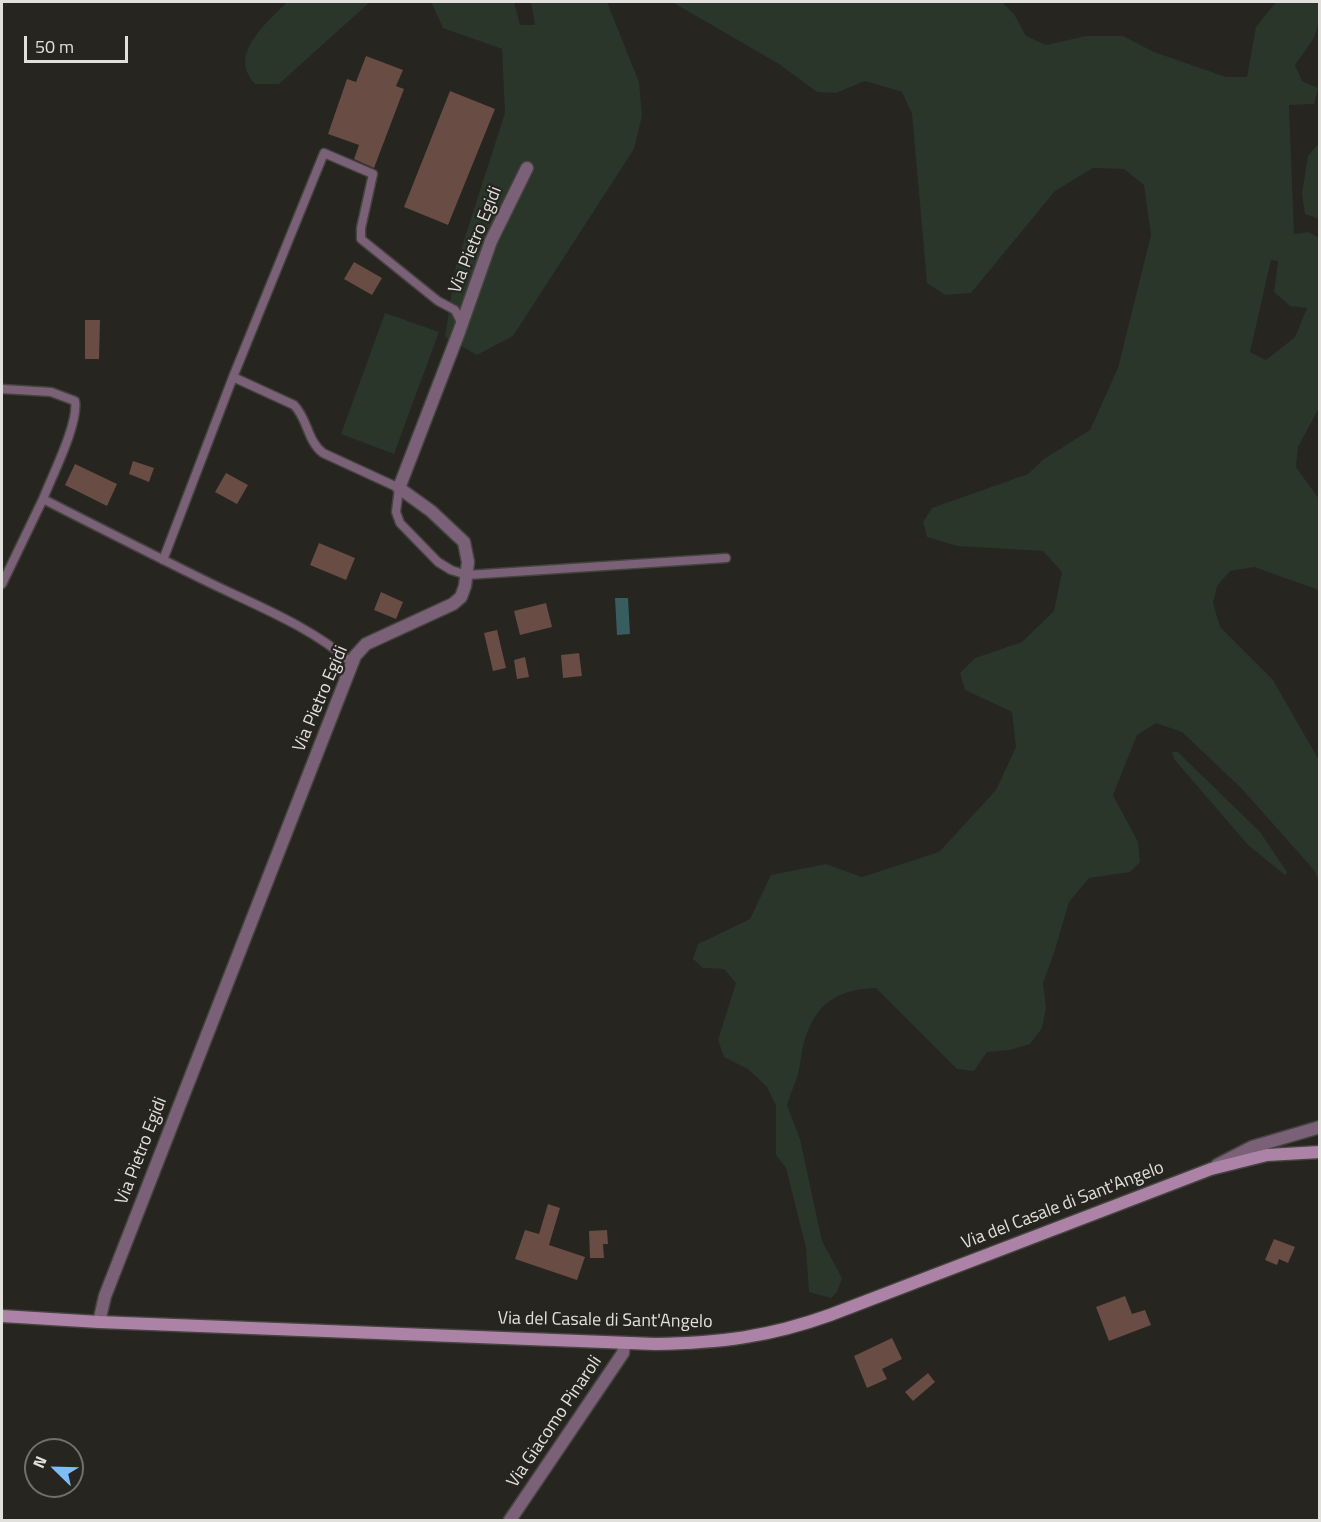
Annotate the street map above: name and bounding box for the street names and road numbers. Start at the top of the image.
street label: Via Pietro Egidi [445,183,507,297]
street label: Via Pietro Egidi [289,643,353,755]
street label: Via Pietro Egidi [112,1094,172,1208]
street label: Via del Casale di Sant'Angelo [959,1157,1167,1255]
street label: Via del Casale di Sant'Angelo [497,1308,713,1334]
street label: Via Giacomo Pinaroli [503,1352,607,1492]

